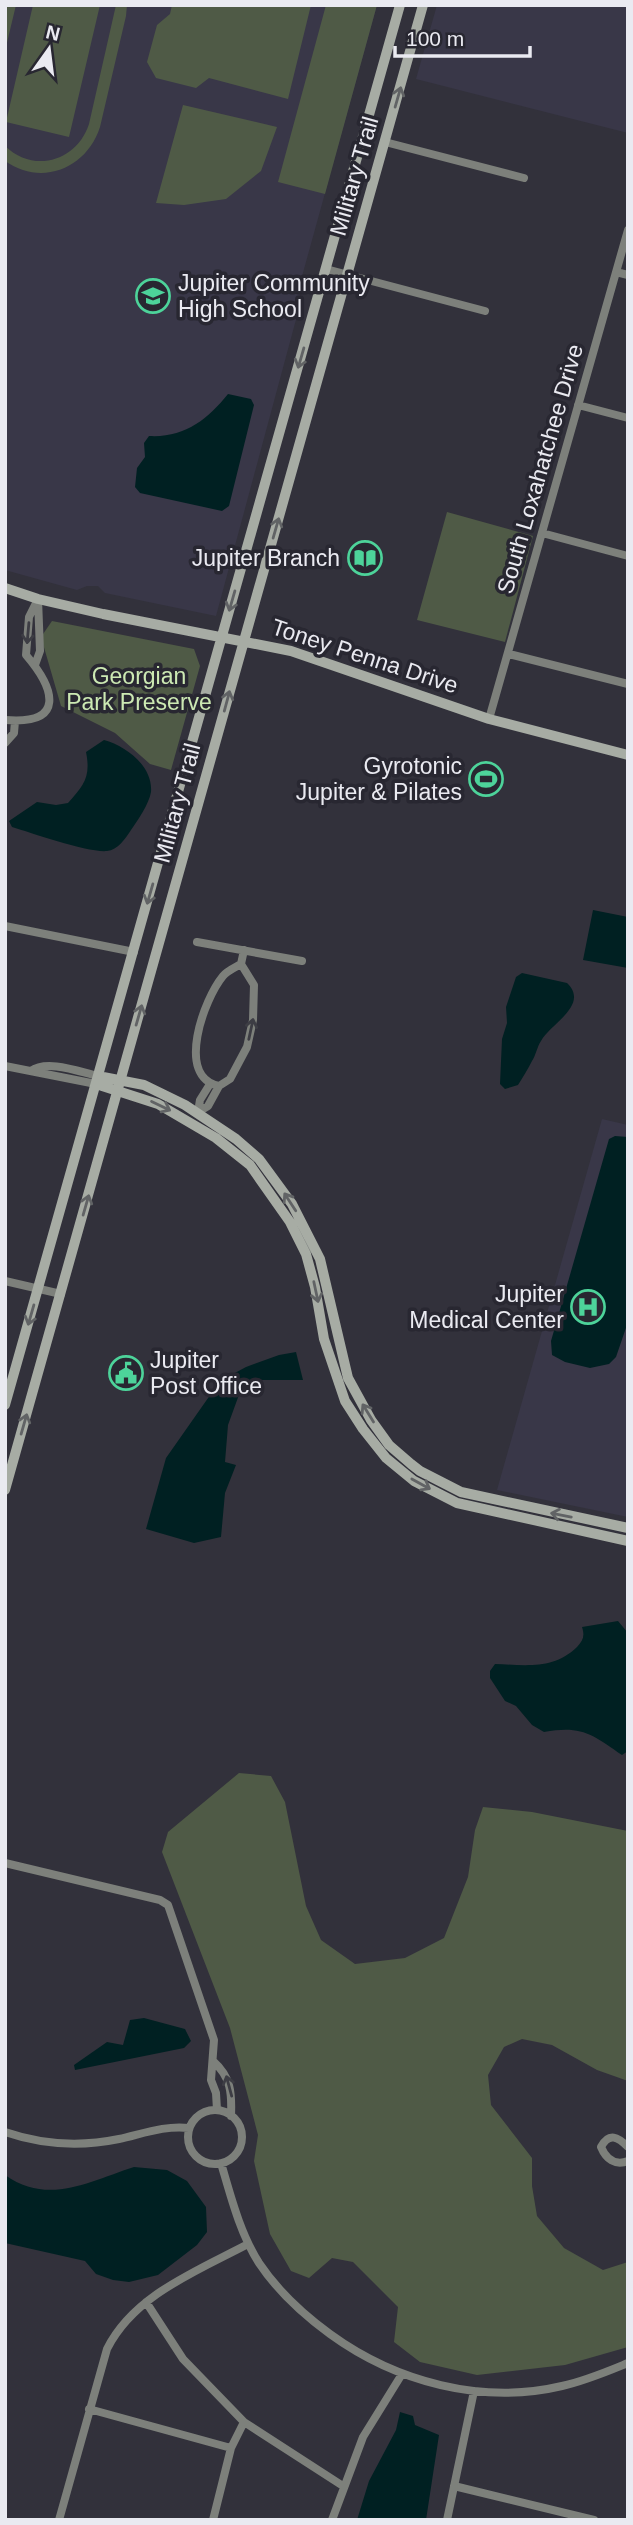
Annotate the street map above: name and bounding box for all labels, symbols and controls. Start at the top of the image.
north arrow [14,14,84,84]
scale bar [395,14,530,58]
text: N [44,21,62,45]
text: 100 m [406,27,464,50]
one-way arrow [392,86,405,108]
street label: Military Trail [325,113,383,239]
place label: Jupiter Community High School [178,270,370,322]
school or university icon: Jupiter Community High School [134,277,172,315]
street label: South Loxahatchee Drive [492,341,588,597]
one-way arrow [294,347,307,369]
one-way arrow [270,517,283,540]
library icon: Jupiter Branch [346,539,384,577]
place label: Jupiter Branch [192,545,340,571]
one-way arrow [224,589,237,611]
street label: Toney Penna Drive [269,614,461,698]
one-way arrow [21,621,34,644]
park label: Georgian Park Preserve [66,663,212,715]
one-way arrow [221,690,234,713]
street label: Military Trail [149,740,205,866]
place label: Gyrotonic Jupiter & Pilates [296,753,462,805]
sports icon: Gyrotonic Jupiter & Pilates [467,760,505,798]
one-way arrow [143,882,156,904]
one-way arrow [134,1004,147,1026]
one-way arrow [244,1018,258,1041]
one-way arrow [150,1100,171,1114]
one-way arrow [282,1192,296,1212]
one-way arrow [80,1194,93,1216]
one-way arrow [309,1280,323,1303]
place label: Jupiter Medical Center [409,1281,564,1333]
hospital icon: Jupiter Medical Center [569,1288,607,1326]
one-way arrow [24,1303,37,1326]
place label: Jupiter Post Office [150,1347,262,1399]
public building icon: Jupiter Post Office [107,1354,145,1392]
one-way arrow [360,1404,375,1423]
one-way arrow [18,1413,31,1436]
one-way arrow [411,1477,431,1491]
one-way arrow [550,1507,573,1521]
one-way arrow [222,2075,235,2098]

